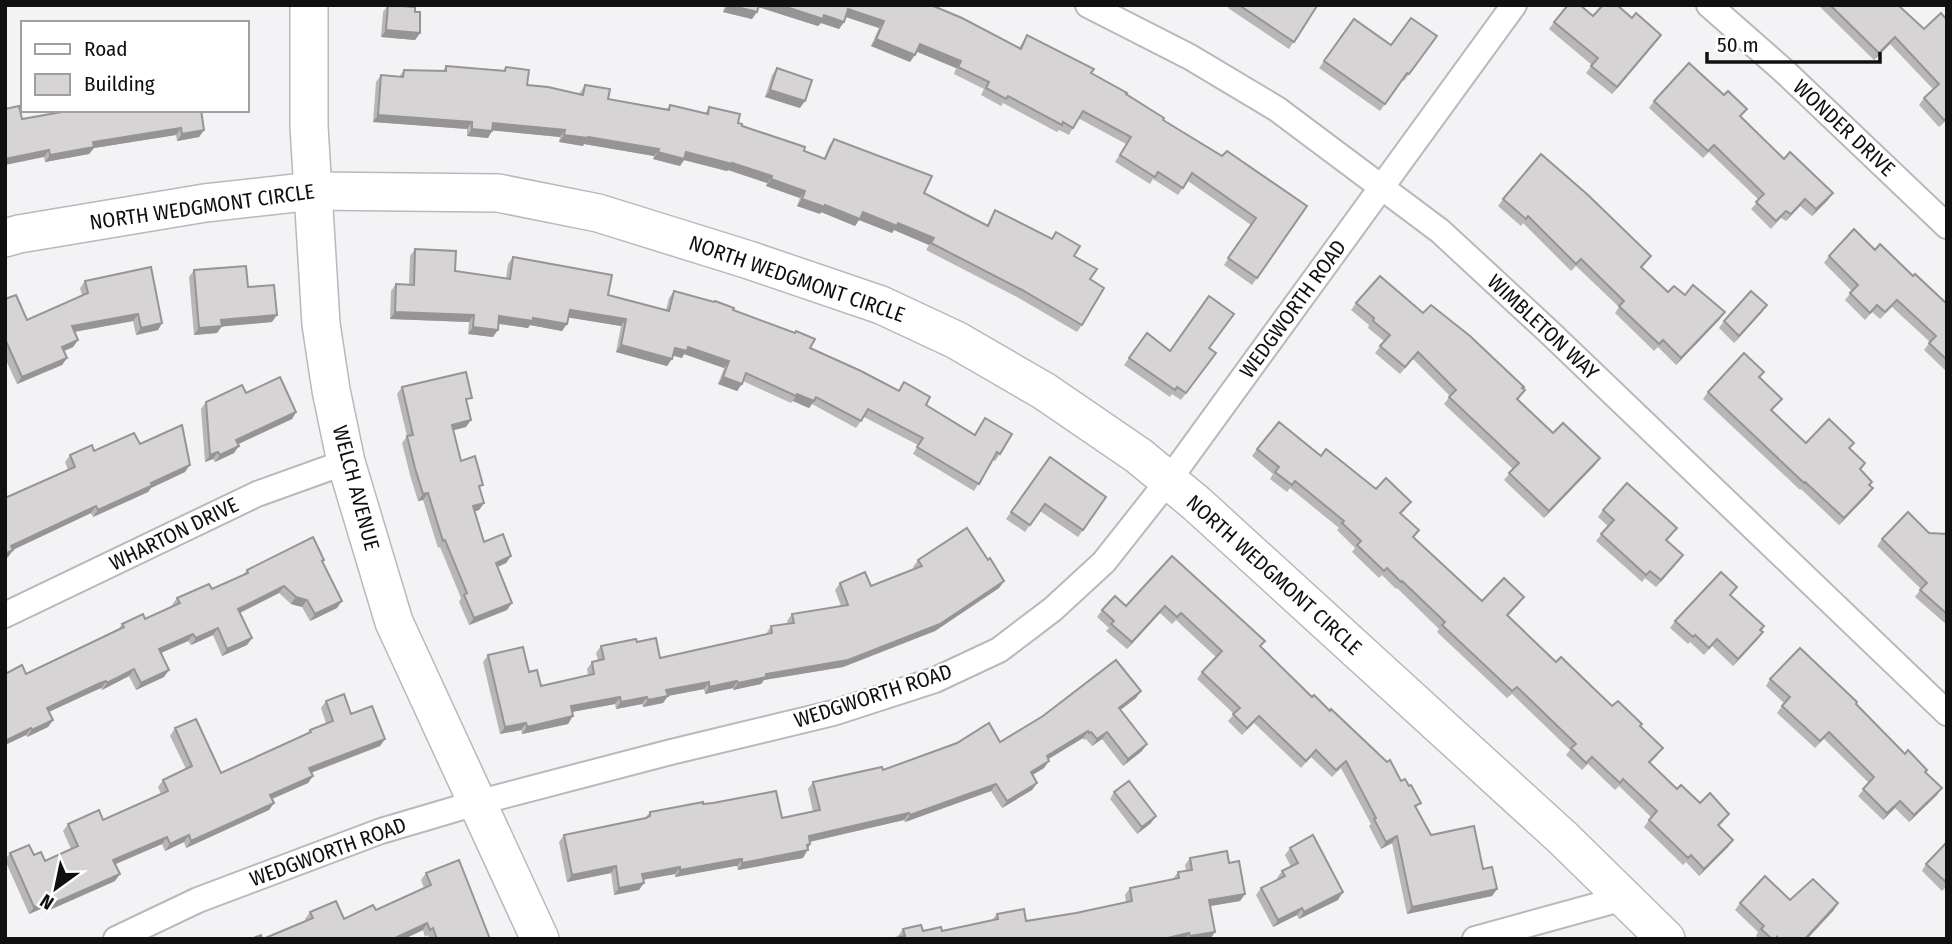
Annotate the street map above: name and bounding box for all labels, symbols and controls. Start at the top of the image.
legend [21,21,248,112]
scale bar [1707,21,1880,65]
text: 50 m [1717,32,1759,58]
text: Road [84,36,128,62]
text: Building [84,71,155,97]
street label: WONDER DRIVE [1788,74,1900,182]
street label: NORTH WEDGMONT CIRCLE [88,178,316,236]
street label: NORTH WEDGMONT CIRCLE [686,230,909,328]
street label: WEDGWORTH ROAD [1234,235,1352,383]
street label: WIMBLETON WAY [1482,269,1604,386]
street label: WELCH AVENUE [327,423,385,554]
street label: NORTH WEDGMONT CIRCLE [1181,489,1367,661]
street label: WHARTON DRIVE [105,492,243,576]
street label: WEDGWORTH ROAD [791,658,955,734]
street label: WEDGWORTH ROAD [246,812,410,892]
north arrow [21,853,91,923]
text: N [36,889,58,915]

